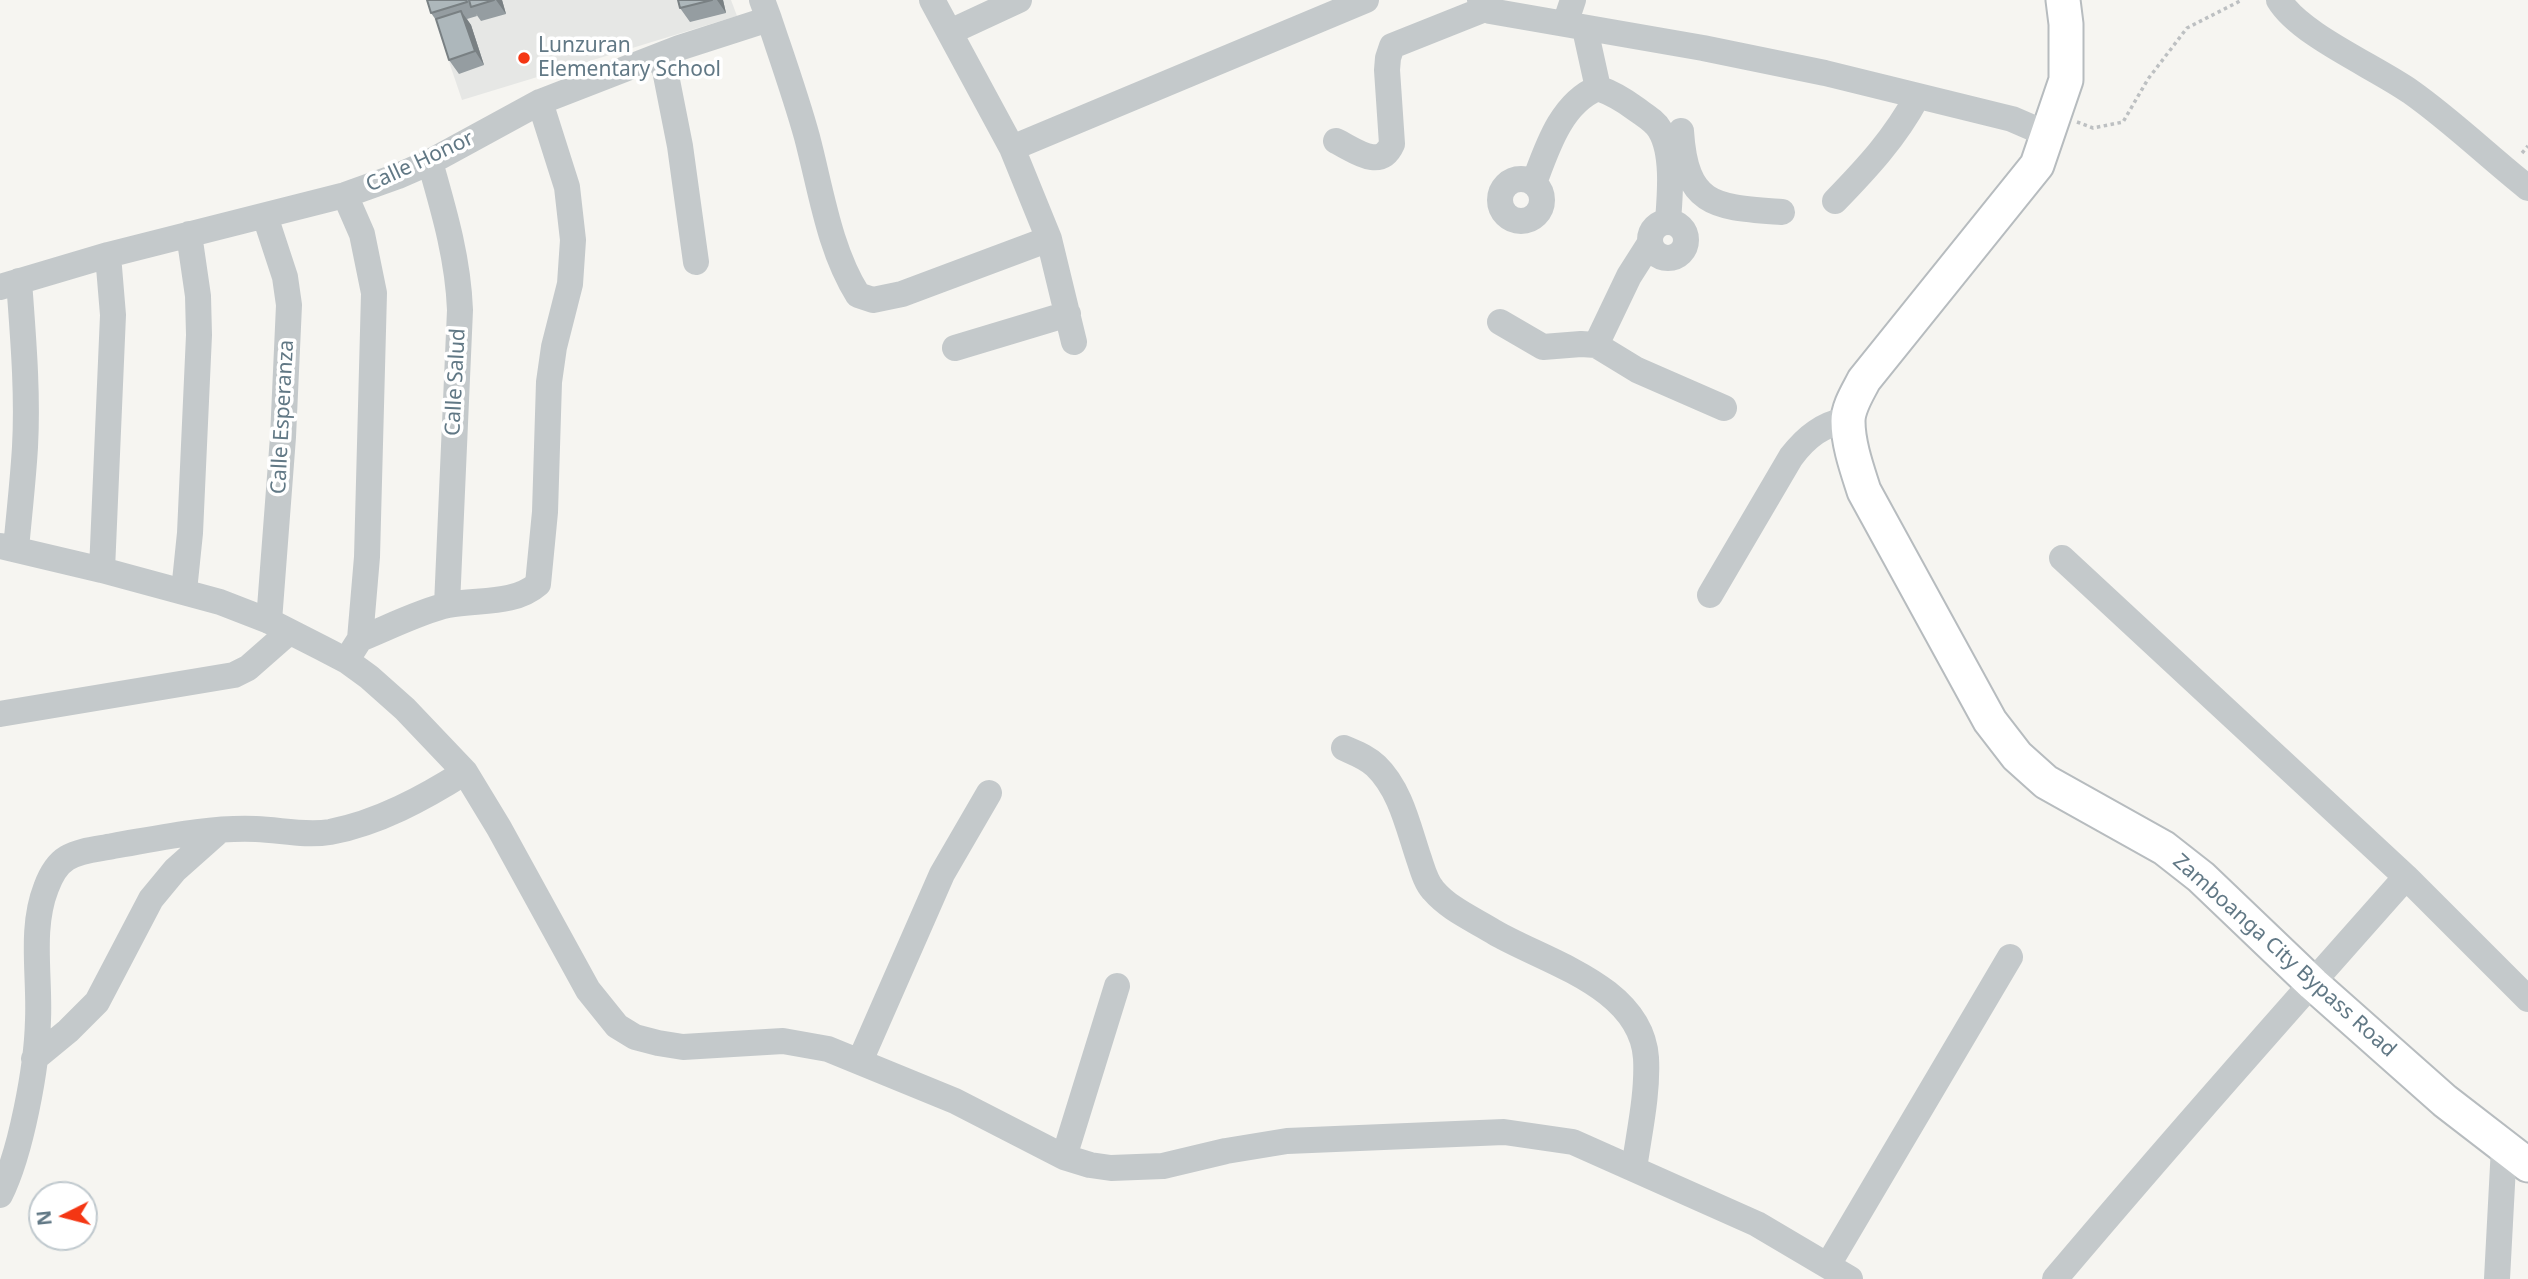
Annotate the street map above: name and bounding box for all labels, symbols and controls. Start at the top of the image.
place label: Lunzuran Elementary School [538,33,721,83]
marker: Lunzuran Elementary School [516,50,532,66]
street label: Calle Honor [362,126,478,198]
street label: Calle Salud [441,328,471,436]
street label: Calle Esperanza [266,339,300,495]
street label: Zamboanga City Bypass Road [2167,849,2401,1063]
north arrow [28,1181,98,1251]
text: N [30,1209,58,1227]

